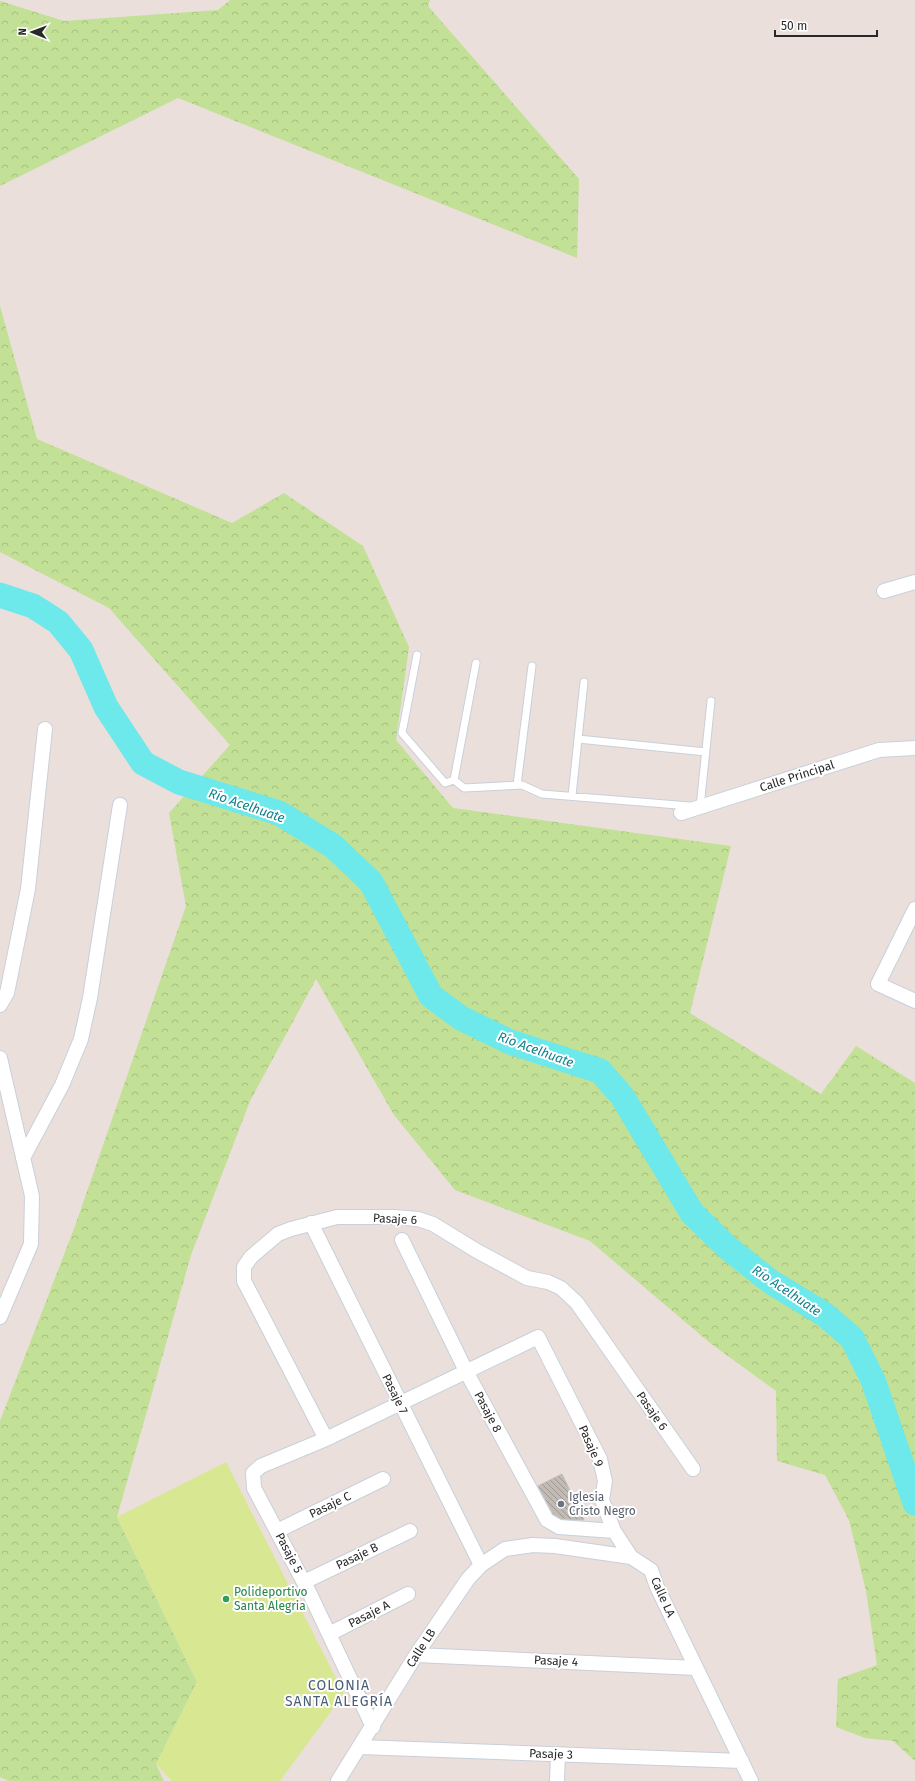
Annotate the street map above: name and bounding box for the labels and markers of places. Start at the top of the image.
place label: Iglesia Cristo Negro [569,1490,636,1518]
marker: Iglesia Cristo Negro [556,1499,566,1509]
place label: Polideportivo Santa Alegria [234,1585,308,1613]
marker: Polideportivo Santa Alegria [221,1594,231,1604]

